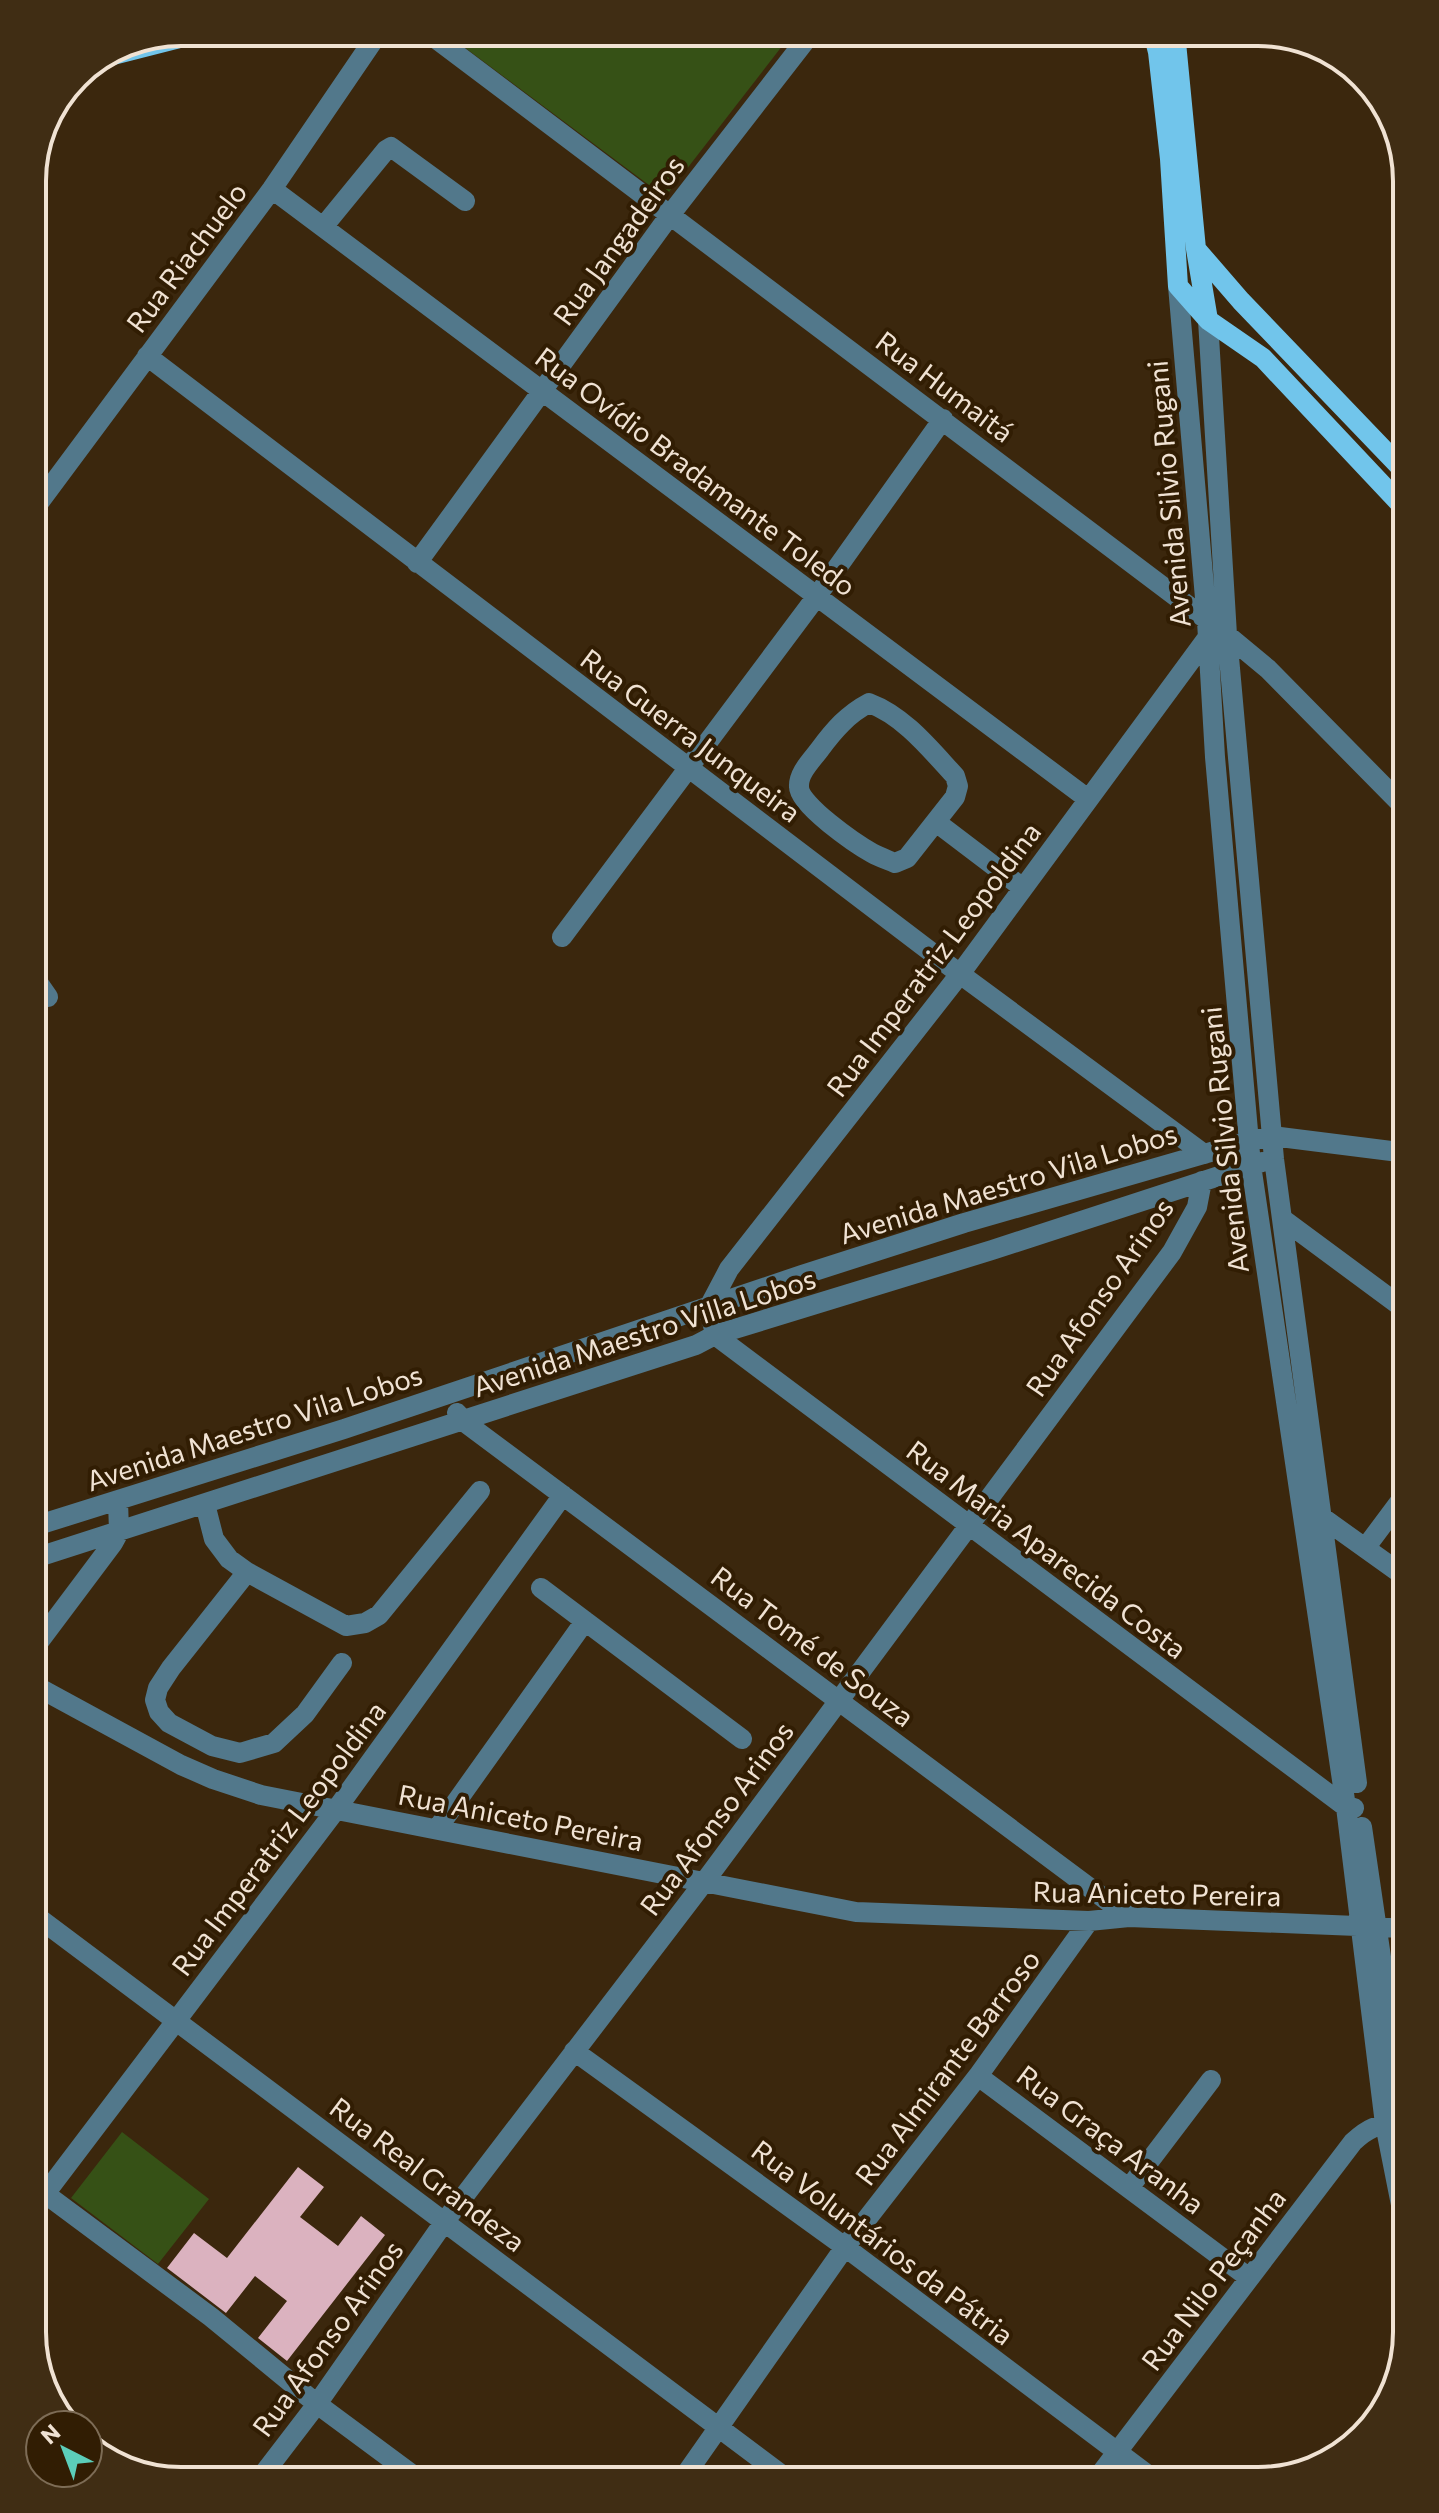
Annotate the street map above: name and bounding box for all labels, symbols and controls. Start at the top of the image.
street label: Rua Jangadeiros [545,149,691,331]
street label: Rua Riachuelo [119,175,253,339]
street label: Rua Humaitá [870,323,1020,449]
street label: Rua Ovídio Bradamante Toledo [529,339,863,603]
street label: Avenida Silvio Rugani [1139,359,1197,629]
street label: Rua Guerra Junqueira [574,641,808,829]
street label: Rua Imperatriz Leopoldina [819,815,1047,1103]
street label: Avenida Silvio Rugani [1193,1005,1255,1275]
street label: Avenida Maestro Vila Lobos [835,1115,1181,1251]
street label: Rua Afonso Arinos [1018,1191,1180,1403]
street label: Avenida Maestro Villa Lobos [468,1260,820,1404]
street label: Avenida Maestro Vila Lobos [82,1357,426,1497]
street label: Rua Maria Aparecida Costa [900,1433,1194,1665]
street label: Rua Tomé de Souza [705,1559,921,1733]
street label: Rua Imperatriz Leopoldina [164,1694,392,1982]
street label: Rua Afonso Arinos [632,1714,800,1922]
street label: Rua Aniceto Pereira [396,1777,646,1857]
street label: Rua Aniceto Pereira [1032,1874,1282,1912]
street label: Rua Almirante Barroso [847,1943,1047,2191]
street label: Rua Graça Aranha [1011,2057,1211,2221]
street label: Rua Real Grandeza [324,2090,532,2258]
street label: Rua Voluntários da Pátria [745,2133,1021,2351]
street label: Rua Nilo Peçanha [1134,2181,1292,2377]
street label: Rua Afonso Arinos [244,2233,410,2443]
north arrow [24,2409,104,2489]
text: N [35,2418,65,2449]

